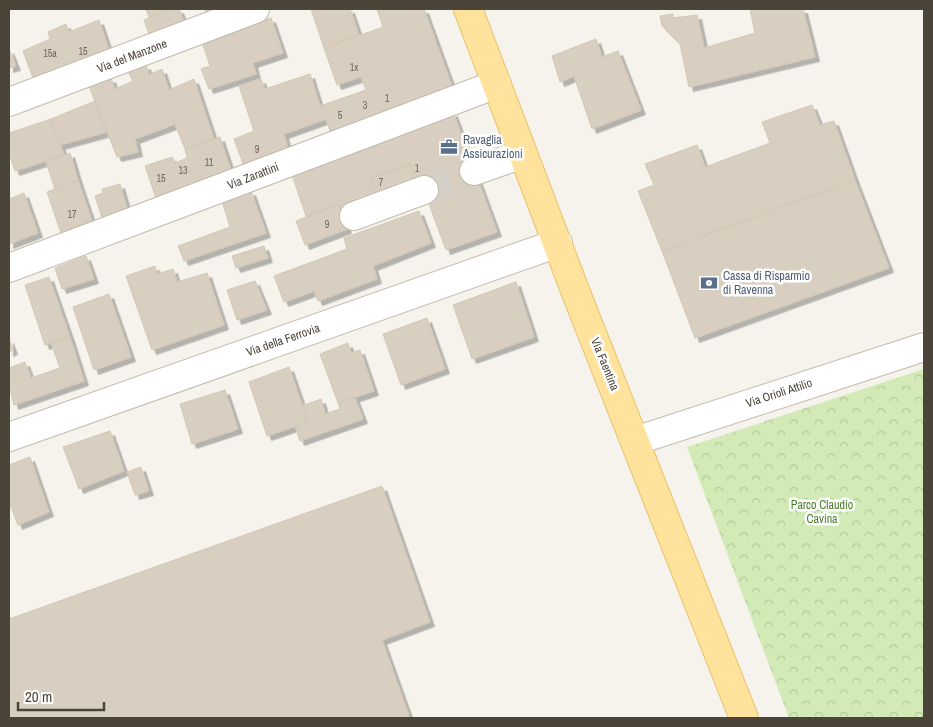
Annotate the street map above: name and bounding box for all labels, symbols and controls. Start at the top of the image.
street label: Via del Manzone [95,35,169,77]
house number: 15 [78,45,88,58]
house number: 15a [43,47,57,60]
house number: 1x [350,61,359,74]
house number: 1 [385,92,390,105]
house number: 3 [363,99,368,112]
house number: 5 [338,109,343,122]
place label: Ravaglia Assicurazioni [462,132,523,162]
office icon: Ravaglia Assicurazioni [439,137,459,157]
house number: 9 [255,143,260,156]
house number: 11 [205,156,214,169]
street label: Via Zarattini [225,159,281,193]
house number: 1 [415,162,420,175]
house number: 13 [178,164,188,177]
house number: 15 [156,172,166,185]
house number: 7 [379,176,384,189]
house number: 17 [67,208,77,221]
house number: 9 [325,218,330,231]
place label: Cassa di Risparmio di Ravenna [723,268,810,298]
bank icon: Cassa di Risparmio di Ravenna [699,273,719,293]
street label: Via della Ferrovia [244,320,323,360]
street label: Via Faentina [587,335,623,393]
street label: Via Orioli Attilio [744,375,814,411]
park label: Parco Claudio Cavina [791,497,853,527]
scale bar [18,680,104,712]
text: 20 m [25,686,52,707]

